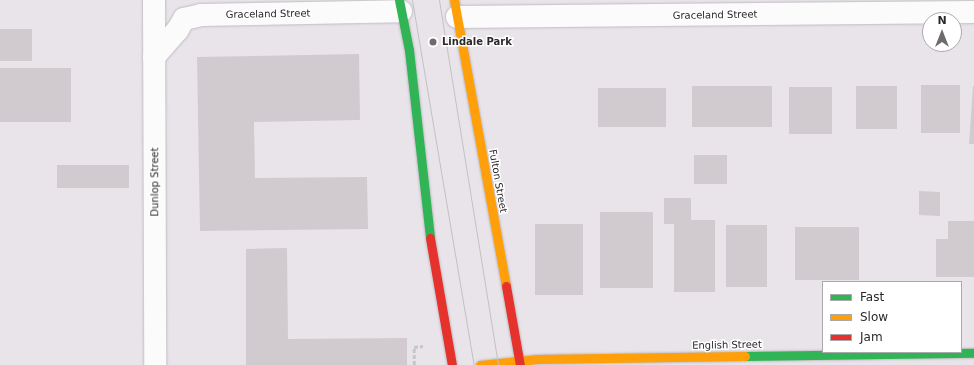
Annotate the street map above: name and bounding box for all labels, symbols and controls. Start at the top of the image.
street label: Graceland Street [226,7,310,21]
street label: Graceland Street [673,8,757,22]
north arrow [922,12,962,52]
text: N [937,14,947,27]
marker: Lindale Park [427,36,439,48]
place label: Lindale Park [442,36,512,48]
street label: Dunlop Street [149,147,161,217]
street label: Fulton Street [487,148,509,214]
legend [822,281,962,353]
text: Fast [860,290,884,304]
text: Slow [860,310,888,324]
text: Jam [860,330,883,344]
street label: English Street [692,338,762,352]

